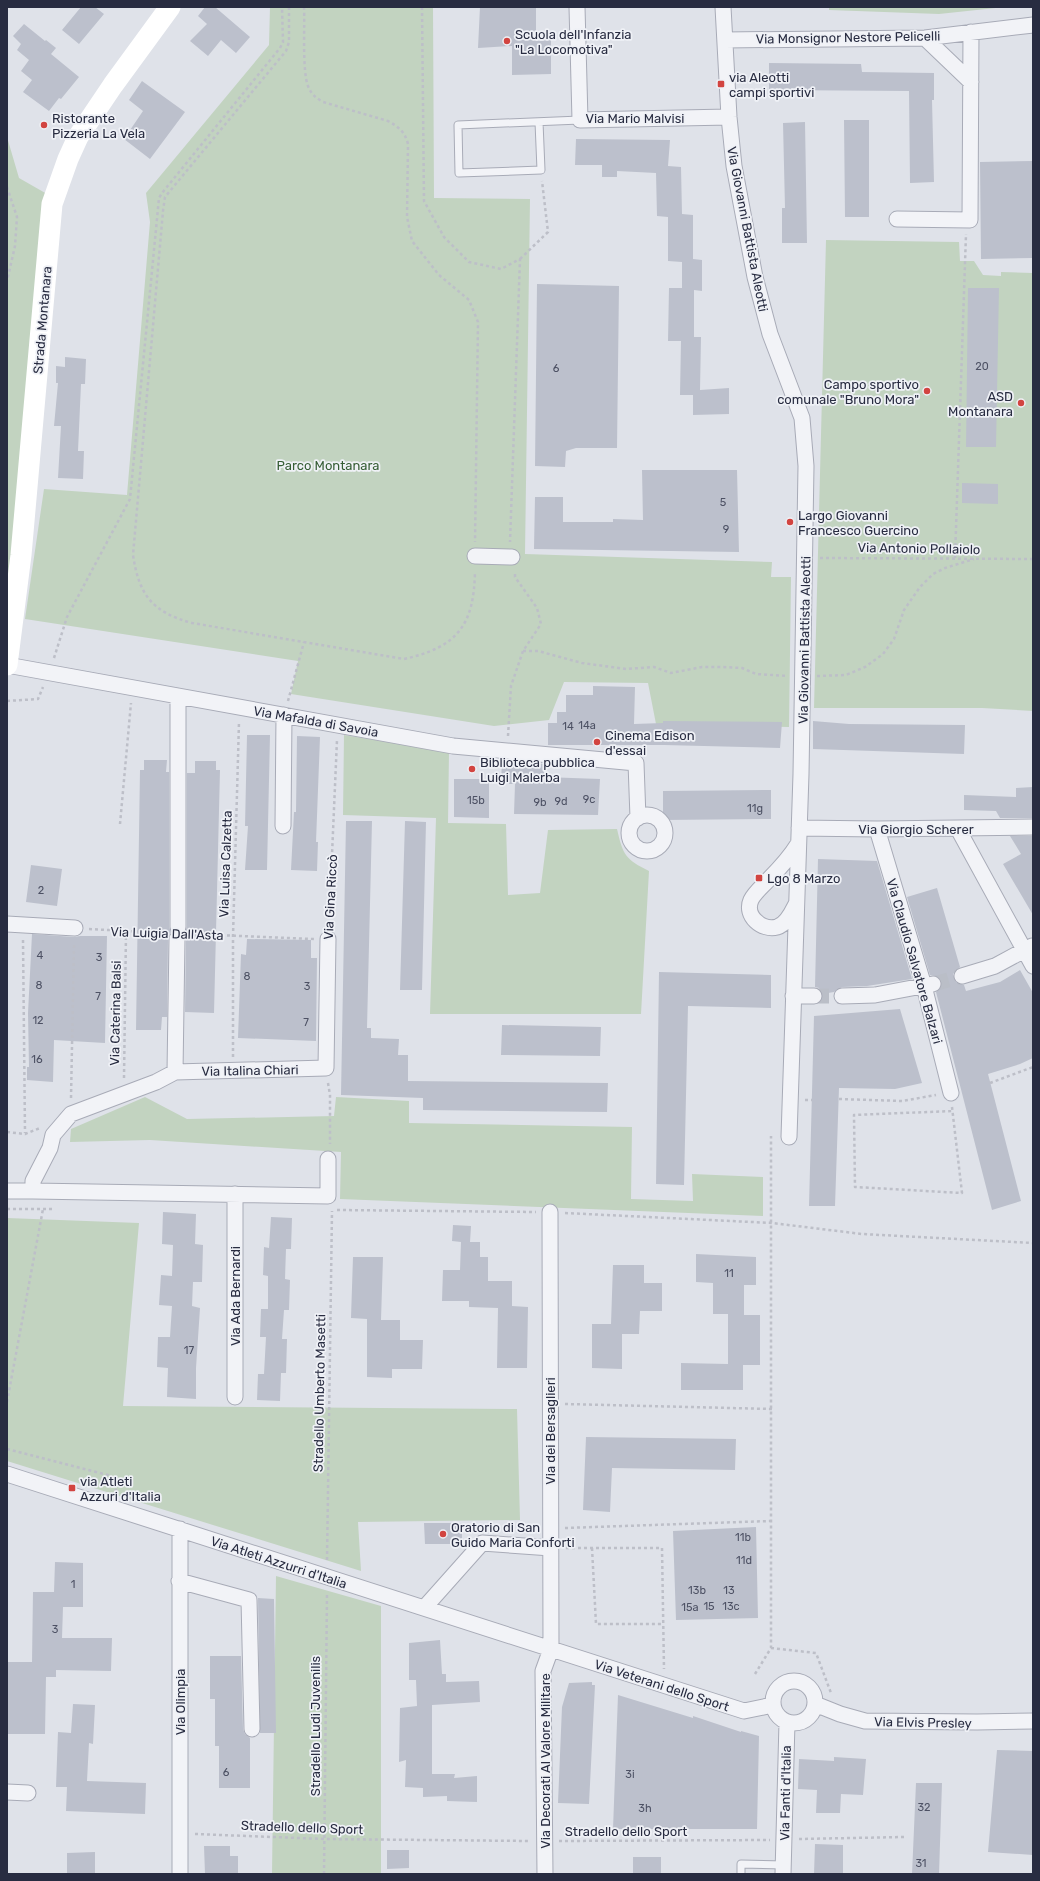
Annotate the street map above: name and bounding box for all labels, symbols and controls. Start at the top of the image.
place label: Scuola dell'Infanzia "La Locomotiva" [515,27,631,57]
street label: Via Monsignor Nestore Pelicelli [755,28,941,48]
marker: Scuola dell'Infanzia "La Locomotiva" [502,36,512,46]
place label: via Aleotti campi sportivi [729,70,814,100]
marker: via Aleotti campi sportivi [716,79,726,89]
place label: Ristorante Pizzeria La Vela [52,111,145,141]
street label: Via Mario Malvisi [586,111,685,126]
marker: Ristorante Pizzeria La Vela [39,120,49,130]
street label: Via Giovanni Battista Aleotti [724,145,771,313]
street label: Strada Montanara [30,266,55,375]
house number: 20 [975,360,989,373]
house number: 6 [553,362,560,375]
place label: Campo sportivo comunale "Bruno Mora" [777,377,919,407]
marker: Campo sportivo comunale "Bruno Mora" [922,386,932,396]
place label: ASD Montanara [948,389,1013,419]
marker: ASD Montanara [1016,398,1026,408]
park label: Parco Montanara [277,458,379,473]
house number: 5 [720,496,727,509]
place label: Largo Giovanni Francesco Guercino [798,508,919,538]
marker: Largo Giovanni Francesco Guercino [785,517,795,527]
house number: 9 [723,523,729,536]
street label: Via Antonio Pollaiolo [857,540,981,557]
street label: Via Giovanni Battista Aleotti [796,556,813,724]
street label: Via Mafalda di Savoia [252,703,380,740]
house number: 14a [578,719,596,732]
house number: 14 [562,720,574,733]
place label: Cinema Edison d'essai [605,728,695,758]
marker: Cinema Edison d'essai [592,737,602,747]
place label: Biblioteca pubblica Luigi Malerba [480,755,595,786]
marker: Biblioteca pubblica Luigi Malerba [467,764,477,774]
house number: 9c [583,793,595,806]
house number: 15b [467,794,485,807]
house number: 9d [554,795,568,808]
house number: 9b [533,796,547,809]
house number: 11g [747,802,763,815]
street label: Via Luisa Calzetta [216,810,235,918]
street label: Via Giorgio Scherer [858,822,974,838]
street label: Via Gina Riccò [321,854,340,940]
place label: Lgo 8 Marzo [767,871,840,887]
marker: Lgo 8 Marzo [754,873,764,883]
street label: Via Claudio Salvatore Balzari [884,877,945,1046]
house number: 2 [38,884,44,897]
street label: Via Luigia Dall'Asta [110,924,224,944]
house number: 4 [37,949,44,962]
house number: 3 [96,951,103,964]
street label: Via Caterina Balsi [107,960,124,1066]
house number: 8 [244,970,251,983]
house number: 8 [36,979,43,992]
house number: 3 [304,980,311,993]
house number: 7 [95,990,101,1003]
house number: 12 [32,1014,44,1027]
house number: 7 [303,1016,309,1029]
house number: 16 [31,1053,43,1066]
street label: Via Italina Chiari [201,1062,299,1079]
street label: Via Ada Bernardi [228,1246,243,1346]
house number: 11 [724,1267,734,1280]
street label: Stradello Umberto Masetti [311,1314,328,1472]
house number: 17 [184,1344,195,1357]
street label: Via dei Bersaglieri [543,1377,559,1485]
place label: via Atleti Azzuri d'Italia [80,1474,161,1504]
marker: via Atleti Azzuri d'Italia [67,1483,77,1493]
place label: Oratorio di San Guido Maria Conforti [451,1520,575,1550]
marker: Oratorio di San Guido Maria Conforti [438,1529,448,1539]
house number: 11b [735,1531,751,1544]
street label: Via Atleti Azzurri d'Italia [209,1533,349,1592]
house number: 11d [736,1554,752,1567]
house number: 1 [71,1578,75,1591]
house number: 13b [688,1584,706,1597]
house number: 13 [723,1584,735,1597]
house number: 15 [703,1600,715,1613]
house number: 13c [722,1600,740,1613]
house number: 15a [681,1601,699,1614]
house number: 3 [52,1623,59,1636]
street label: Stradello Ludi Juvenilis [308,1655,323,1796]
street label: Via Veterani dello Sport [593,1657,731,1714]
street label: Via Olimpia [173,1669,188,1735]
street label: Via Decorati Al Valore Militare [538,1673,553,1849]
street label: Via Elvis Presley [874,1714,972,1731]
street label: Via Fanti d'Italia [777,1745,794,1841]
house number: 6 [223,1766,230,1779]
house number: 3i [625,1768,635,1781]
house number: 32 [917,1801,931,1814]
house number: 3h [638,1802,652,1815]
street label: Stradello dello Sport [241,1818,363,1837]
street label: Stradello dello Sport [565,1824,687,1839]
house number: 31 [915,1857,927,1870]

